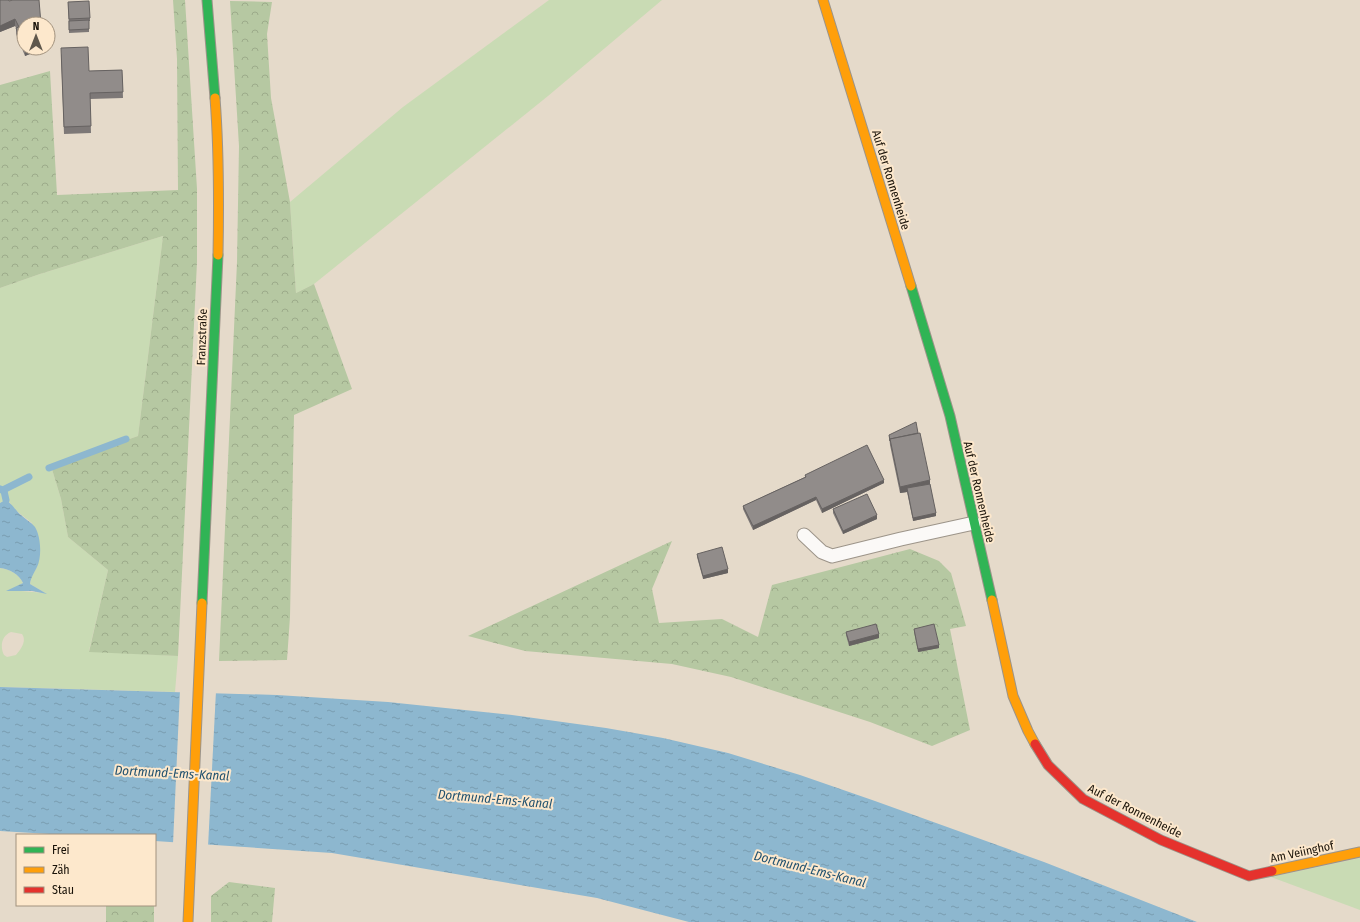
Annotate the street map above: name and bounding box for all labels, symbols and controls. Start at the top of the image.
north arrow [16,16,56,56]
text: N [33,20,39,33]
street label: Auf der Ronnenheide [869,128,913,232]
street label: Franzstraße [194,308,210,366]
street label: Auf der Ronnenheide [961,440,997,544]
water label: Dortmund-Ems-Kanal [114,763,230,784]
street label: Auf der Ronnenheide [1086,781,1184,841]
water label: Dortmund-Ems-Kanal [437,787,553,812]
legend [16,834,156,906]
street label: Am Veiinghof [1269,838,1336,866]
text: Frei [52,843,70,857]
water label: Dortmund-Ems-Kanal [753,848,868,890]
text: Zäh [52,863,70,877]
text: Stau [52,883,74,897]

